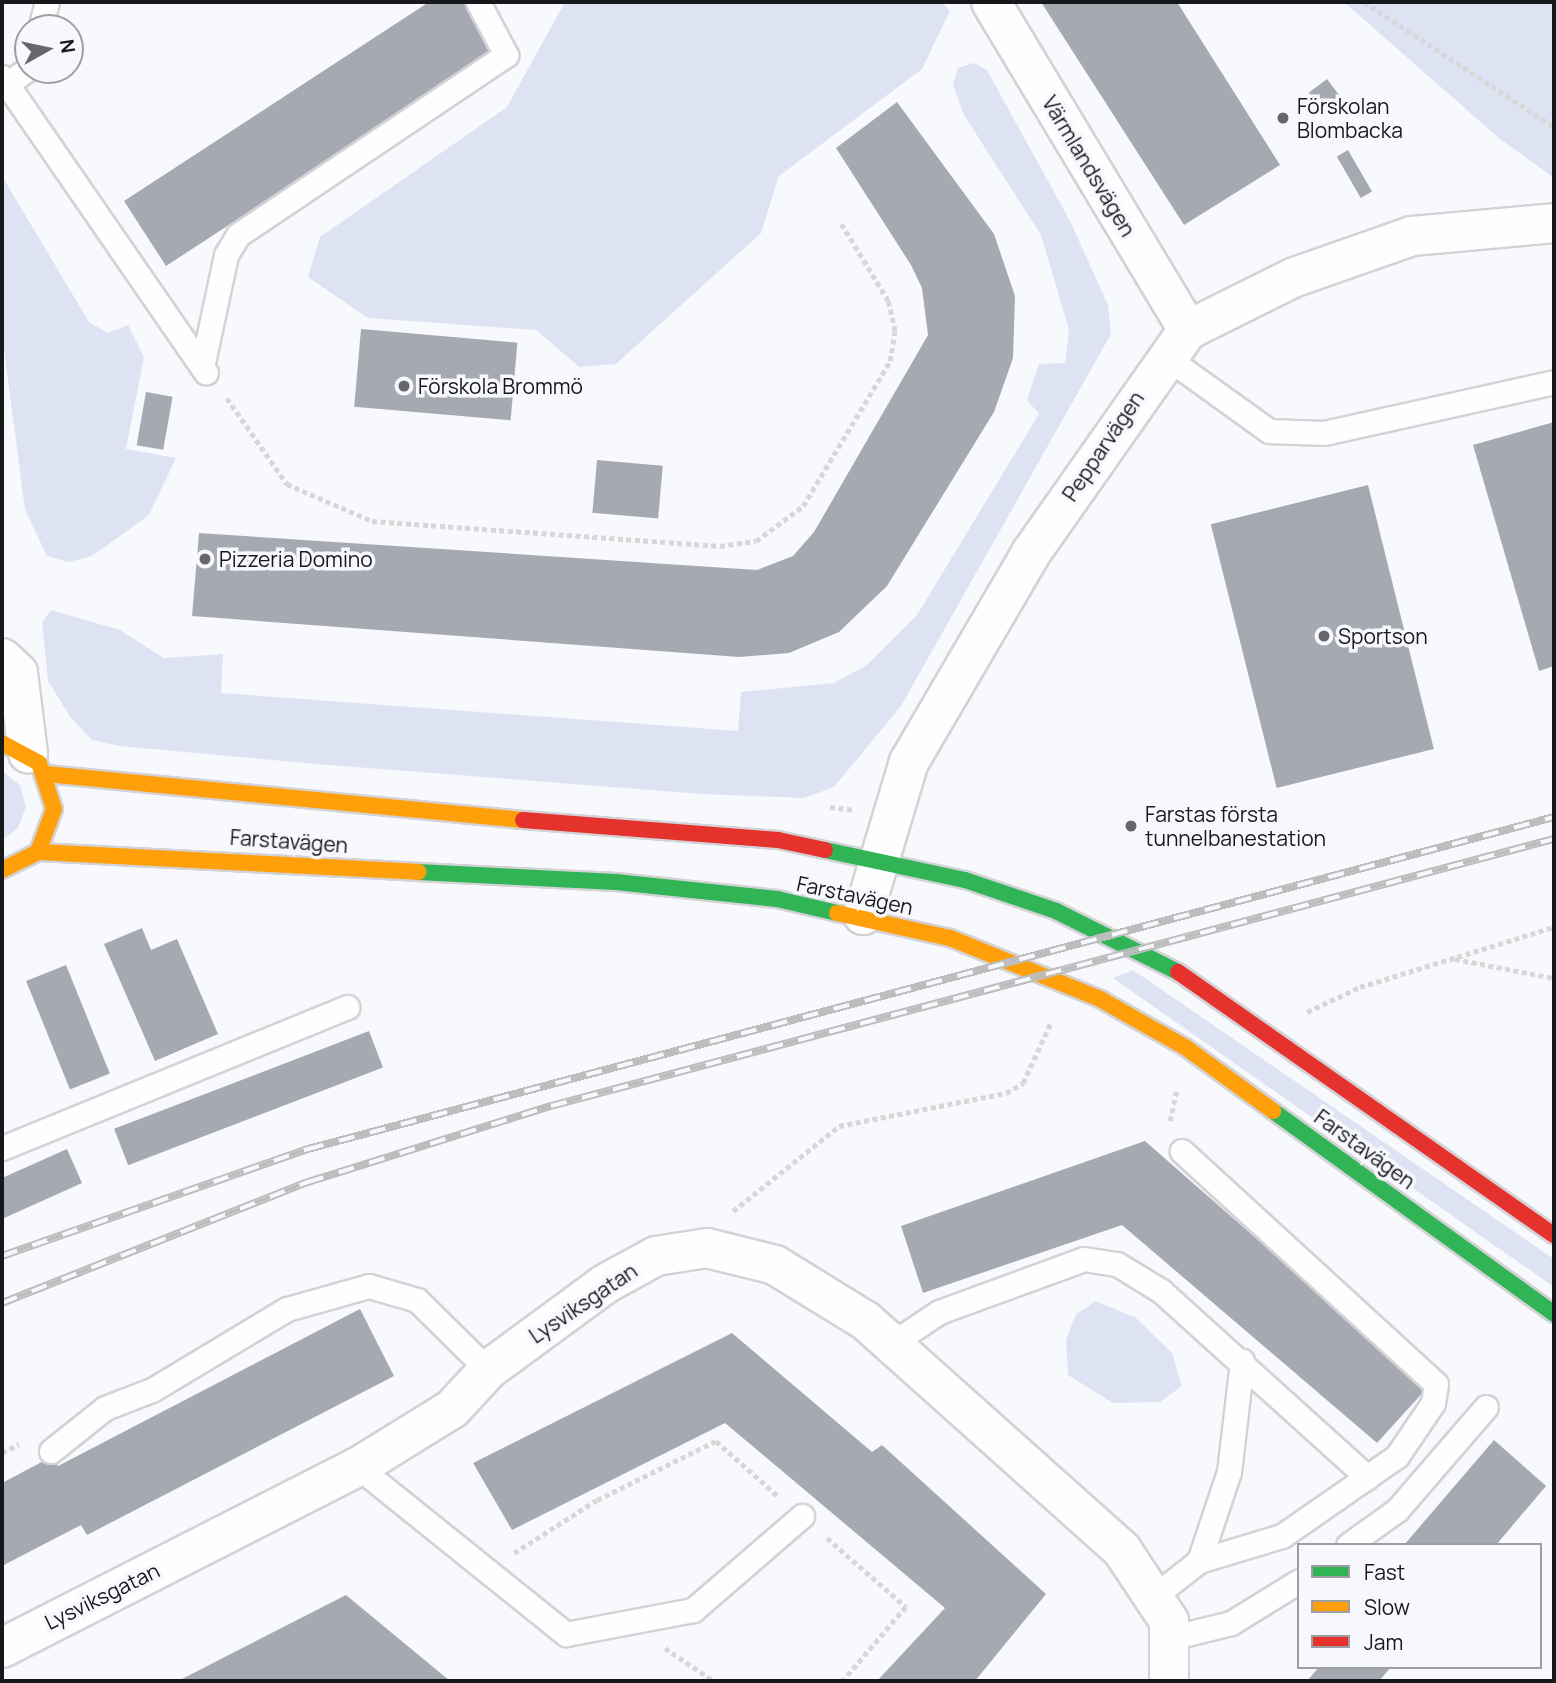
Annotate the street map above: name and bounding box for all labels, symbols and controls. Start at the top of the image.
north arrow [14,14,84,84]
text: N [54,37,82,55]
street label: Värmlandsvägen [1037,91,1141,241]
place label: Förskolan Blombacka [1297,93,1403,143]
marker: Förskolan Blombacka [1275,110,1291,126]
place label: Förskola Brommö [418,373,583,399]
marker: Förskola Brommö [396,378,412,394]
street label: Pepparvägen [1057,386,1149,506]
place label: Pizzeria Domino [219,546,373,572]
marker: Pizzeria Domino [197,551,213,567]
place label: Sportson [1338,623,1428,649]
marker: Sportson [1316,628,1332,644]
place label: Farstas första tunnelbanestation [1145,801,1326,851]
marker: Farstas första tunnelbanestation [1123,818,1139,834]
street label: Farstavägen [229,824,349,858]
street label: Farstavägen [795,870,915,920]
street label: Farstavägen [1310,1104,1420,1194]
street label: Lysviksgatan [524,1258,642,1348]
legend [1297,1543,1542,1669]
street label: Lysviksgatan [40,1557,164,1635]
text: Fast [1364,1558,1405,1586]
text: Slow [1364,1593,1410,1621]
text: Jam [1364,1628,1403,1656]

